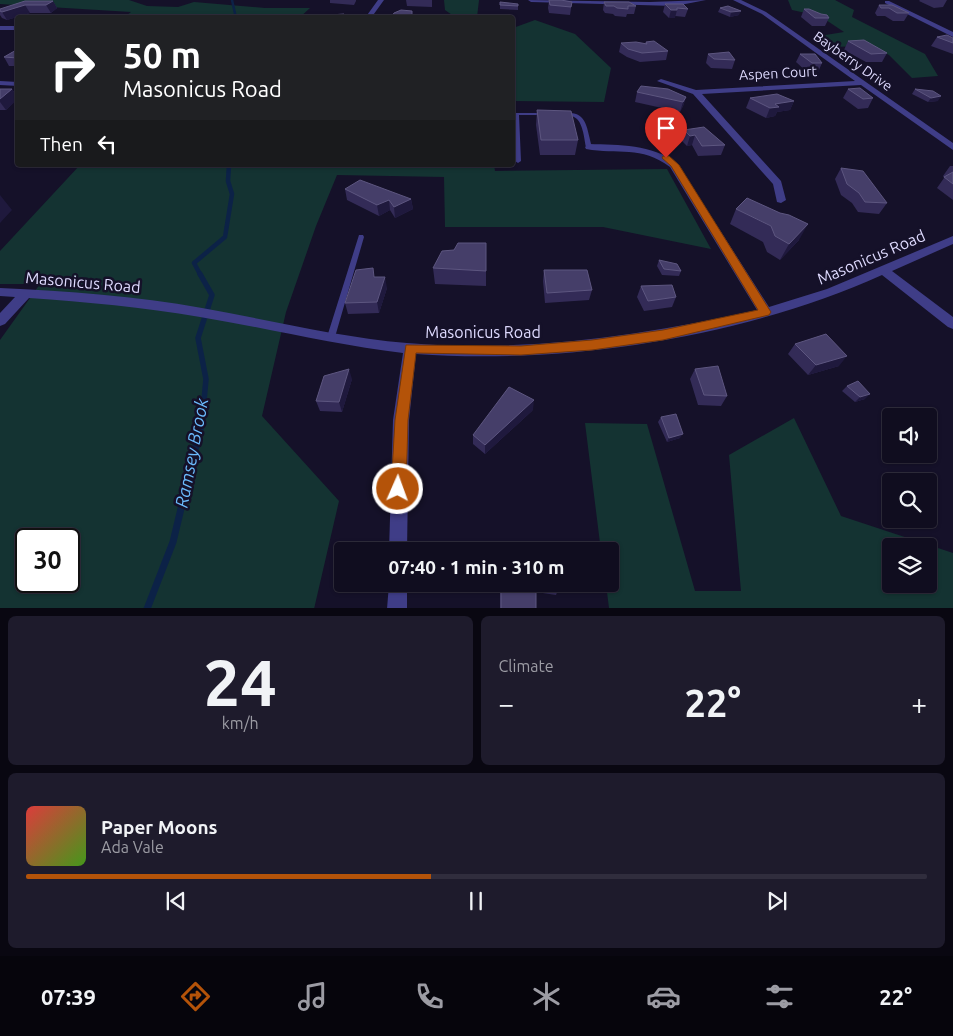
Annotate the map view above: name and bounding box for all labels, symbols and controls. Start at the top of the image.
street label: Bayberry Drive [810,28,896,94]
icon: right [40,35,105,100]
text: 50 m [123,35,201,75]
street label: Aspen Court [739,63,818,83]
text: Masonicus Road [123,76,282,101]
pin [645,107,687,158]
icon: arrive [652,114,680,142]
icon: left [93,130,121,158]
text: Then [40,133,83,155]
street label: Masonicus Road [814,226,928,288]
street label: Masonicus Road [25,268,141,296]
street label: Masonicus Road [425,323,541,341]
water label: Ramsey Brook [171,395,212,509]
map controls [882,408,937,593]
button: sound [882,408,937,463]
position arrow [371,462,423,514]
button: search [882,473,937,528]
speed limit sign: 30 [15,528,80,593]
button: layers [882,538,937,593]
text: 07:40 · 1 min · 310 m [389,556,564,578]
text: 24 [204,645,277,718]
text: Climate [499,657,554,675]
text: 22° [685,682,741,724]
text: − [499,688,514,719]
text: + [911,688,927,719]
text: km/h [222,714,259,732]
text: Paper Moons [101,816,218,838]
text: Ada Vale [101,838,164,856]
icon: previous [162,887,190,915]
icon: pause [462,887,490,915]
icon: next [763,887,791,915]
icon: directions [178,979,213,1014]
icon: music [295,979,330,1014]
icon: phone [412,979,447,1014]
icon: climate [529,979,564,1014]
icon: car [646,979,681,1014]
icon: filters [762,979,797,1014]
text: 07:39 [41,984,96,1009]
text: 22° [879,984,912,1009]

